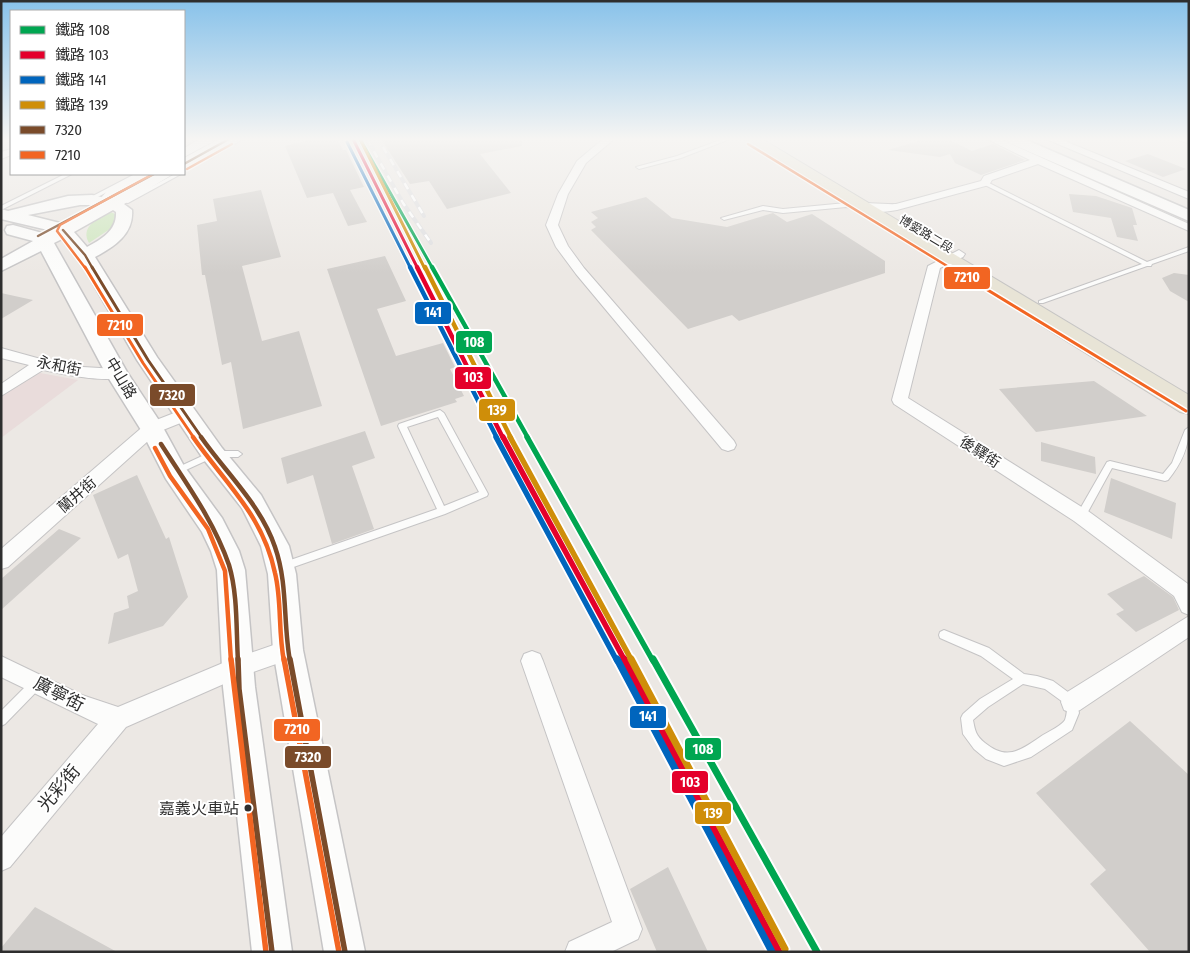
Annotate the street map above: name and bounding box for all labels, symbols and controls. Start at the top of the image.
legend [10,10,185,175]
text: 鐵路 108 [55,21,110,39]
text: 鐵路 103 [55,46,109,64]
text: 鐵路 141 [55,71,107,89]
text: 鐵路 139 [55,96,108,114]
text: 7320 [55,121,82,139]
text: 7210 [55,146,81,164]
street label: 博愛路二段 [897,213,955,255]
line badge: 7210 [943,266,991,290]
text: 7210 [954,269,980,286]
line badge: 141 [414,301,452,325]
text: 141 [424,304,442,321]
line badge: 7210 [96,313,144,337]
text: 7210 [107,317,133,334]
line badge: 108 [455,330,493,354]
text: 108 [464,334,485,351]
street label: 永和街 [35,353,83,379]
street label: 中山路 [102,354,140,402]
line badge: 103 [454,366,492,390]
text: 103 [463,369,483,386]
line badge: 7320 [149,383,196,407]
text: 7320 [159,387,186,404]
line badge: 139 [478,398,516,422]
text: 139 [487,402,507,419]
street label: 後驛街 [956,432,1004,472]
street label: 蘭井街 [54,473,100,517]
street label: 廣寧街 [30,672,88,716]
line badge: 141 [629,705,667,729]
text: 141 [639,708,657,725]
line badge: 7210 [273,718,321,742]
text: 7210 [284,721,310,738]
line badge: 108 [684,737,722,761]
text: 108 [693,741,714,758]
line badge: 7320 [284,745,332,769]
text: 7320 [295,749,322,766]
street label: 光彩街 [33,760,85,816]
line badge: 103 [671,770,709,794]
text: 103 [680,774,700,791]
place label: 嘉義火車站 [159,799,239,818]
line badge: 139 [694,801,732,825]
marker: 嘉義火車站 [243,803,253,813]
text: 139 [703,805,723,822]

